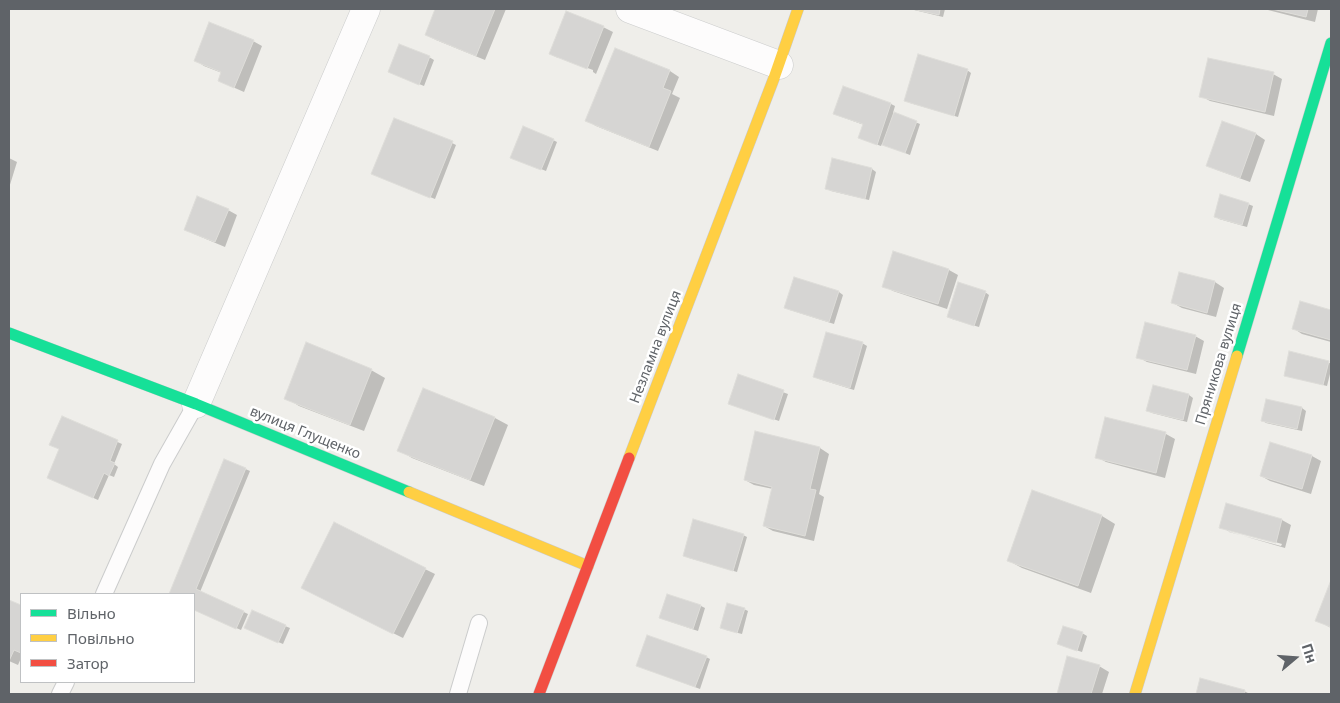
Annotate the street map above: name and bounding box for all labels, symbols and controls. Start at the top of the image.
street label: Незламна вулиця [627,288,685,406]
street label: Пряникова вулиця [1192,301,1246,427]
street label: вулиця Глущенко [247,403,363,463]
legend [20,593,195,683]
text: Вільно [67,603,116,623]
text: Повільно [67,628,134,648]
north arrow [1270,633,1320,683]
text: Пн [1298,641,1322,666]
text: Затор [67,653,109,673]

